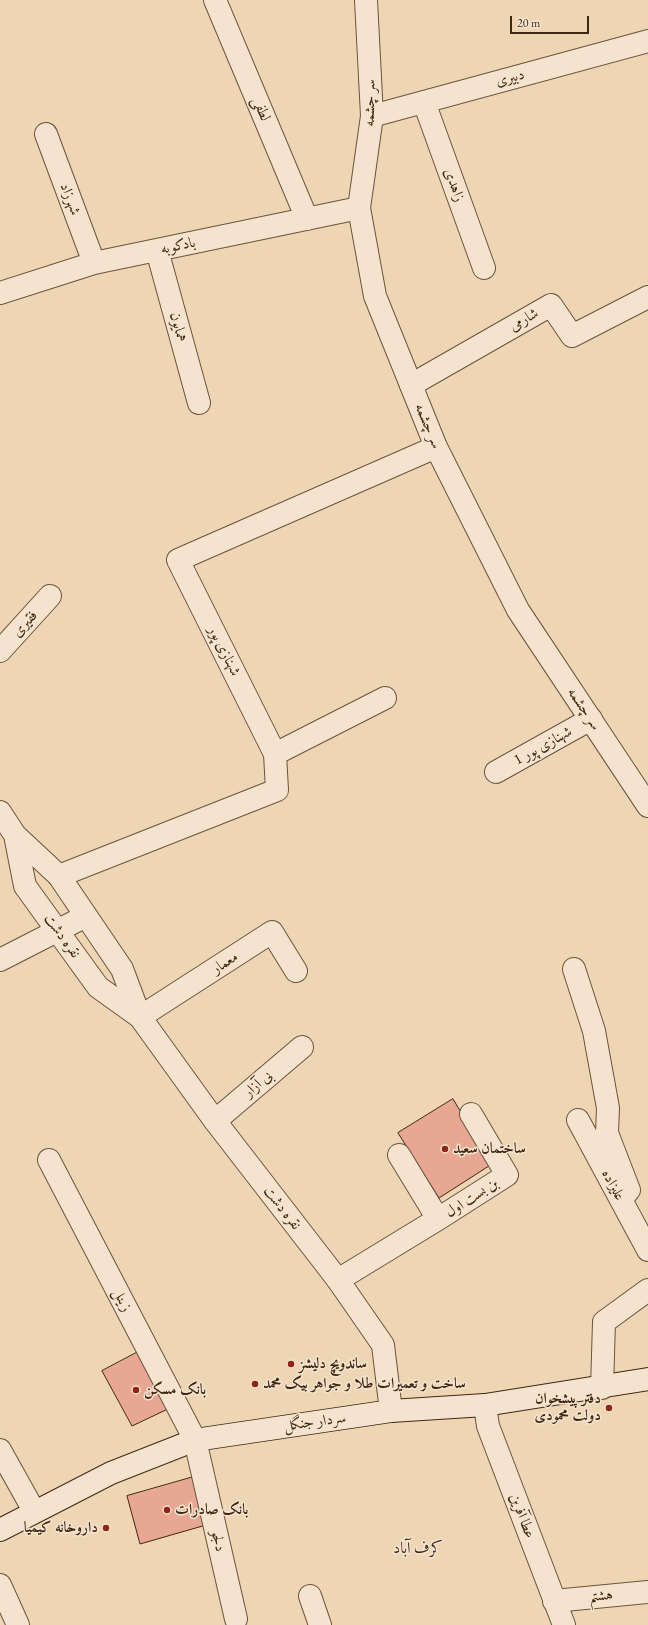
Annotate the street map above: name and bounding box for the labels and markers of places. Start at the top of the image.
place label: ساختمان سعید [453,1140,526,1158]
marker: ساختمان سعید [440,1144,450,1154]
place label: ساندویچ دلیشز [299,1355,367,1373]
marker: ساندویچ دلیشز [286,1359,296,1369]
place label: ساخت و تعمیرات طلا و جواهر بیک محمد [263,1375,466,1393]
marker: ساخت و تعمیرات طلا و جواهر بیک محمد [250,1379,260,1389]
place label: بانک مسکن [144,1381,206,1399]
marker: بانک مسکن [131,1385,141,1395]
place label: دفتر پیشخوان دولت محمودی [534,1390,601,1425]
marker: دفتر پیشخوان دولت محمودی [604,1403,614,1413]
place label: بانک صادرات [175,1501,248,1519]
marker: بانک صادرات [162,1505,172,1515]
place label: داروخانه کیمیا [24,1519,98,1537]
marker: داروخانه کیمیا [101,1523,111,1533]

